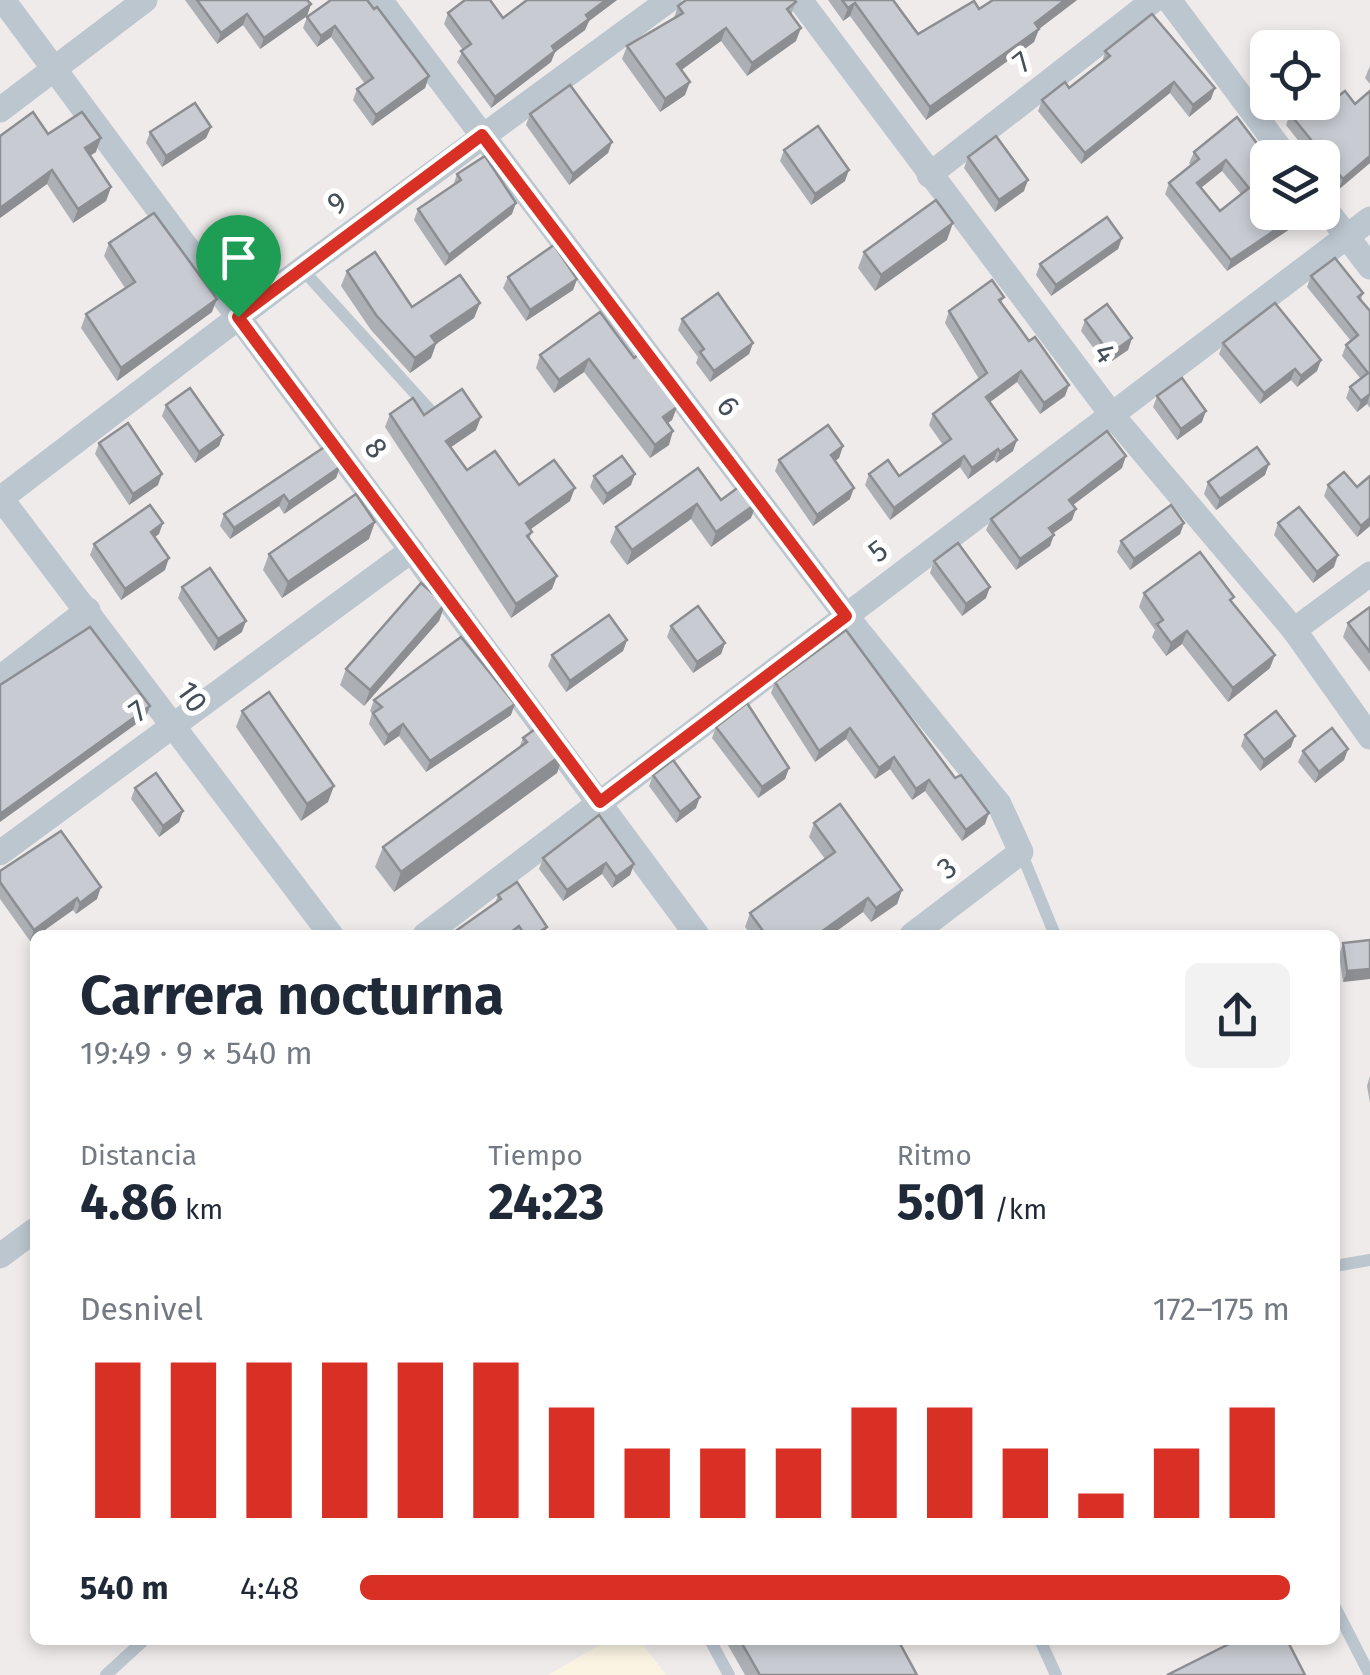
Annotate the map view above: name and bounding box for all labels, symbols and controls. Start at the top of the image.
map controls [1250,30,1340,230]
button: locate [1250,30,1340,120]
street label: 7 [1006,44,1038,80]
button: layers [1250,140,1340,230]
street label: 9 [320,184,354,222]
pin [196,215,281,318]
icon: arrive [211,230,266,285]
street label: 4 [1086,336,1124,370]
street label: 6 [709,389,747,423]
street label: 8 [357,431,395,465]
street label: 5 [861,532,895,570]
street label: 10 [169,674,215,720]
street label: 7 [122,693,154,729]
street label: 3 [930,849,964,887]
text: Carrera nocturna [80,963,504,1029]
button: share [1185,963,1290,1068]
text: 19:49 · 9 × 540 m [80,1034,313,1072]
text: Distancia [80,1139,197,1172]
text: Tiempo [488,1139,583,1172]
text: Ritmo [897,1139,972,1172]
text: 4.86 [80,1172,178,1232]
text: 24:23 [488,1172,605,1232]
text: 5:01 [897,1172,987,1232]
text: km [178,1193,223,1226]
text: /km [987,1193,1047,1226]
text: Desnivel [80,1290,203,1328]
text: 172–175 m [1153,1290,1290,1328]
text: 540 m [80,1569,169,1607]
text: 4:48 [240,1569,299,1607]

